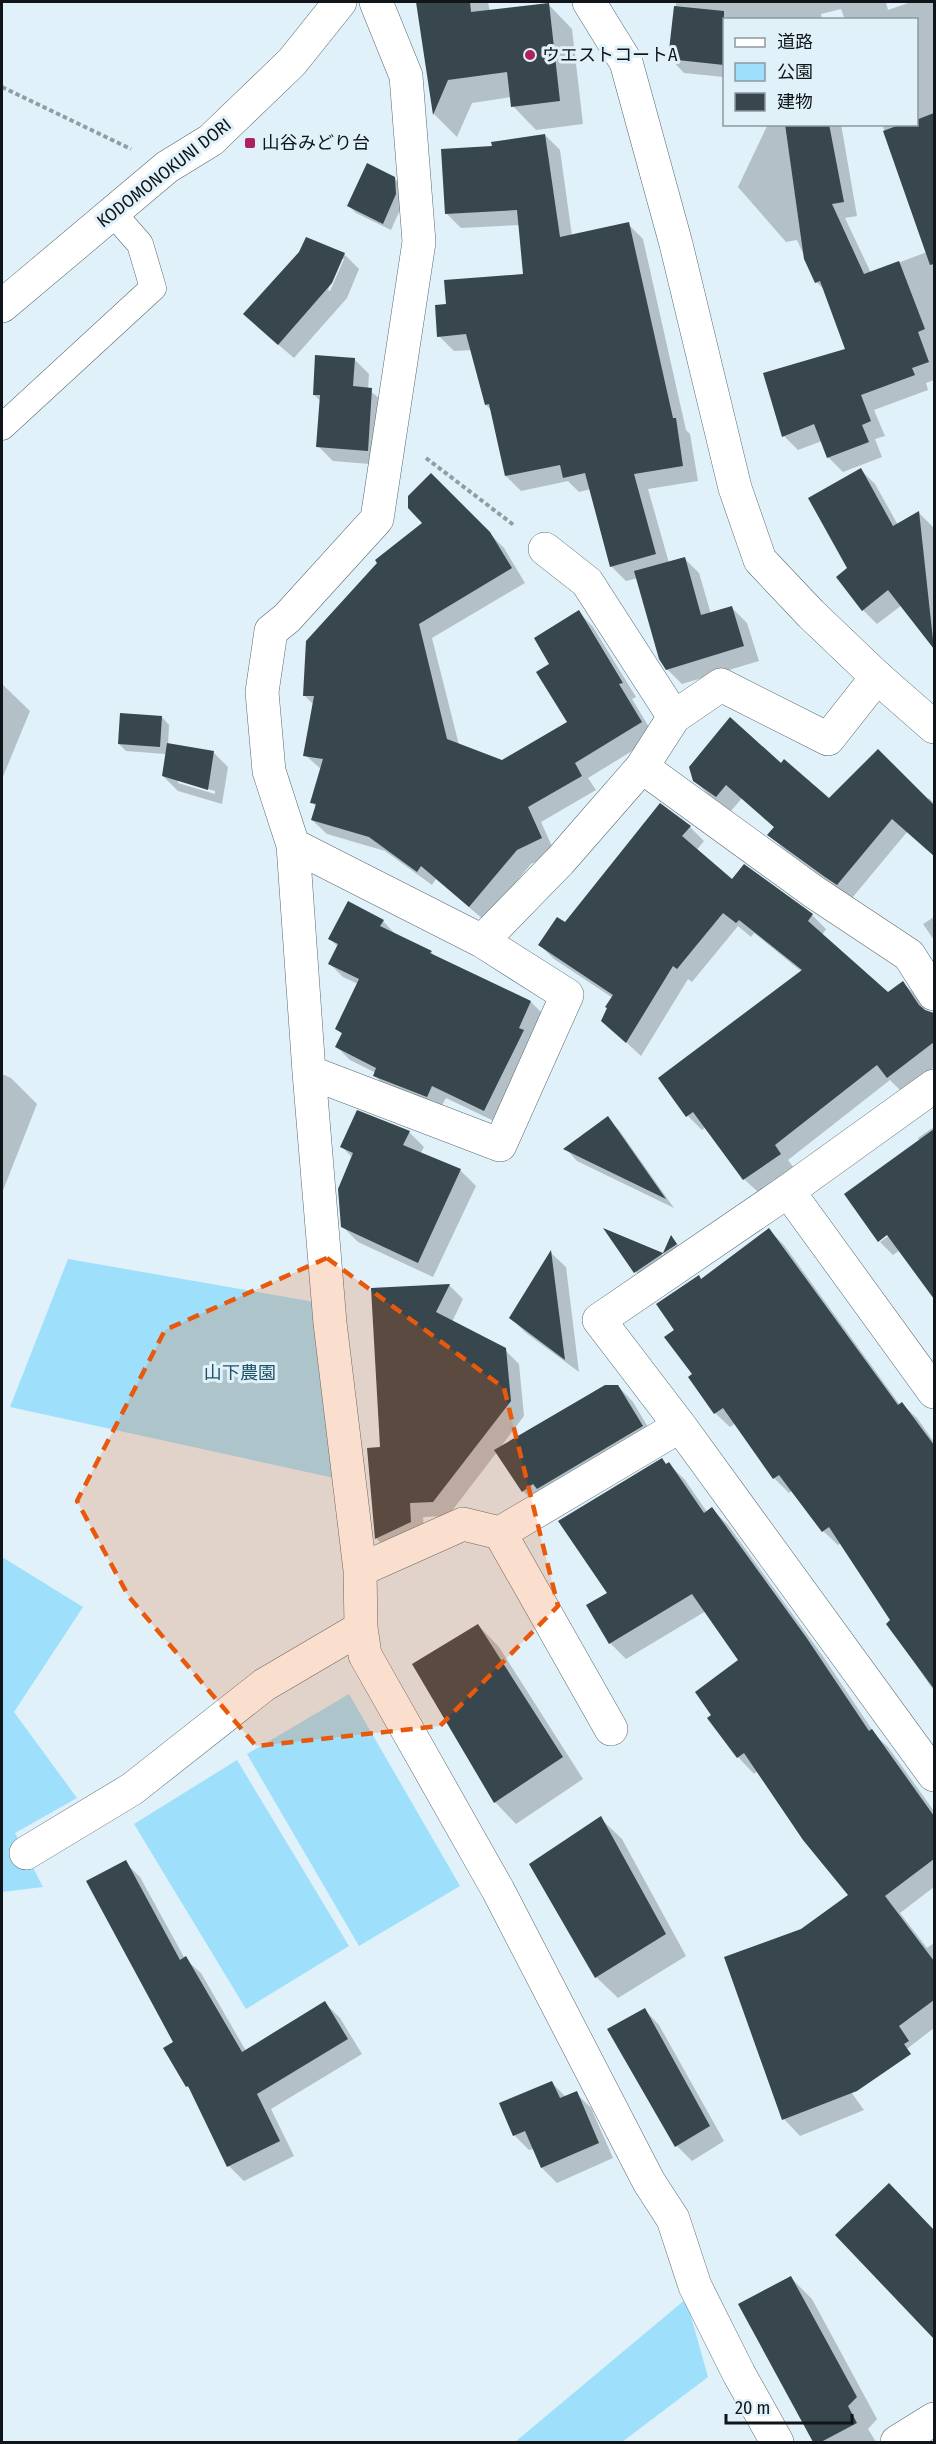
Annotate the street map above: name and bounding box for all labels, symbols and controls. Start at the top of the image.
legend [723,18,918,126]
text: 道路 [777,31,813,53]
place label: ウエストコートA [542,44,678,66]
marker: ウエストコートA [523,48,537,62]
text: 公園 [777,61,813,83]
text: 建物 [777,91,813,113]
street label: KODOMONOKUNI DORI [92,114,236,232]
place label: 山谷みどり台 [262,132,370,154]
marker: 山谷みどり台 [243,136,257,150]
park label: 山下農園 [204,1362,276,1384]
scale bar [726,2387,852,2425]
text: 20 m [735,2397,770,2419]

